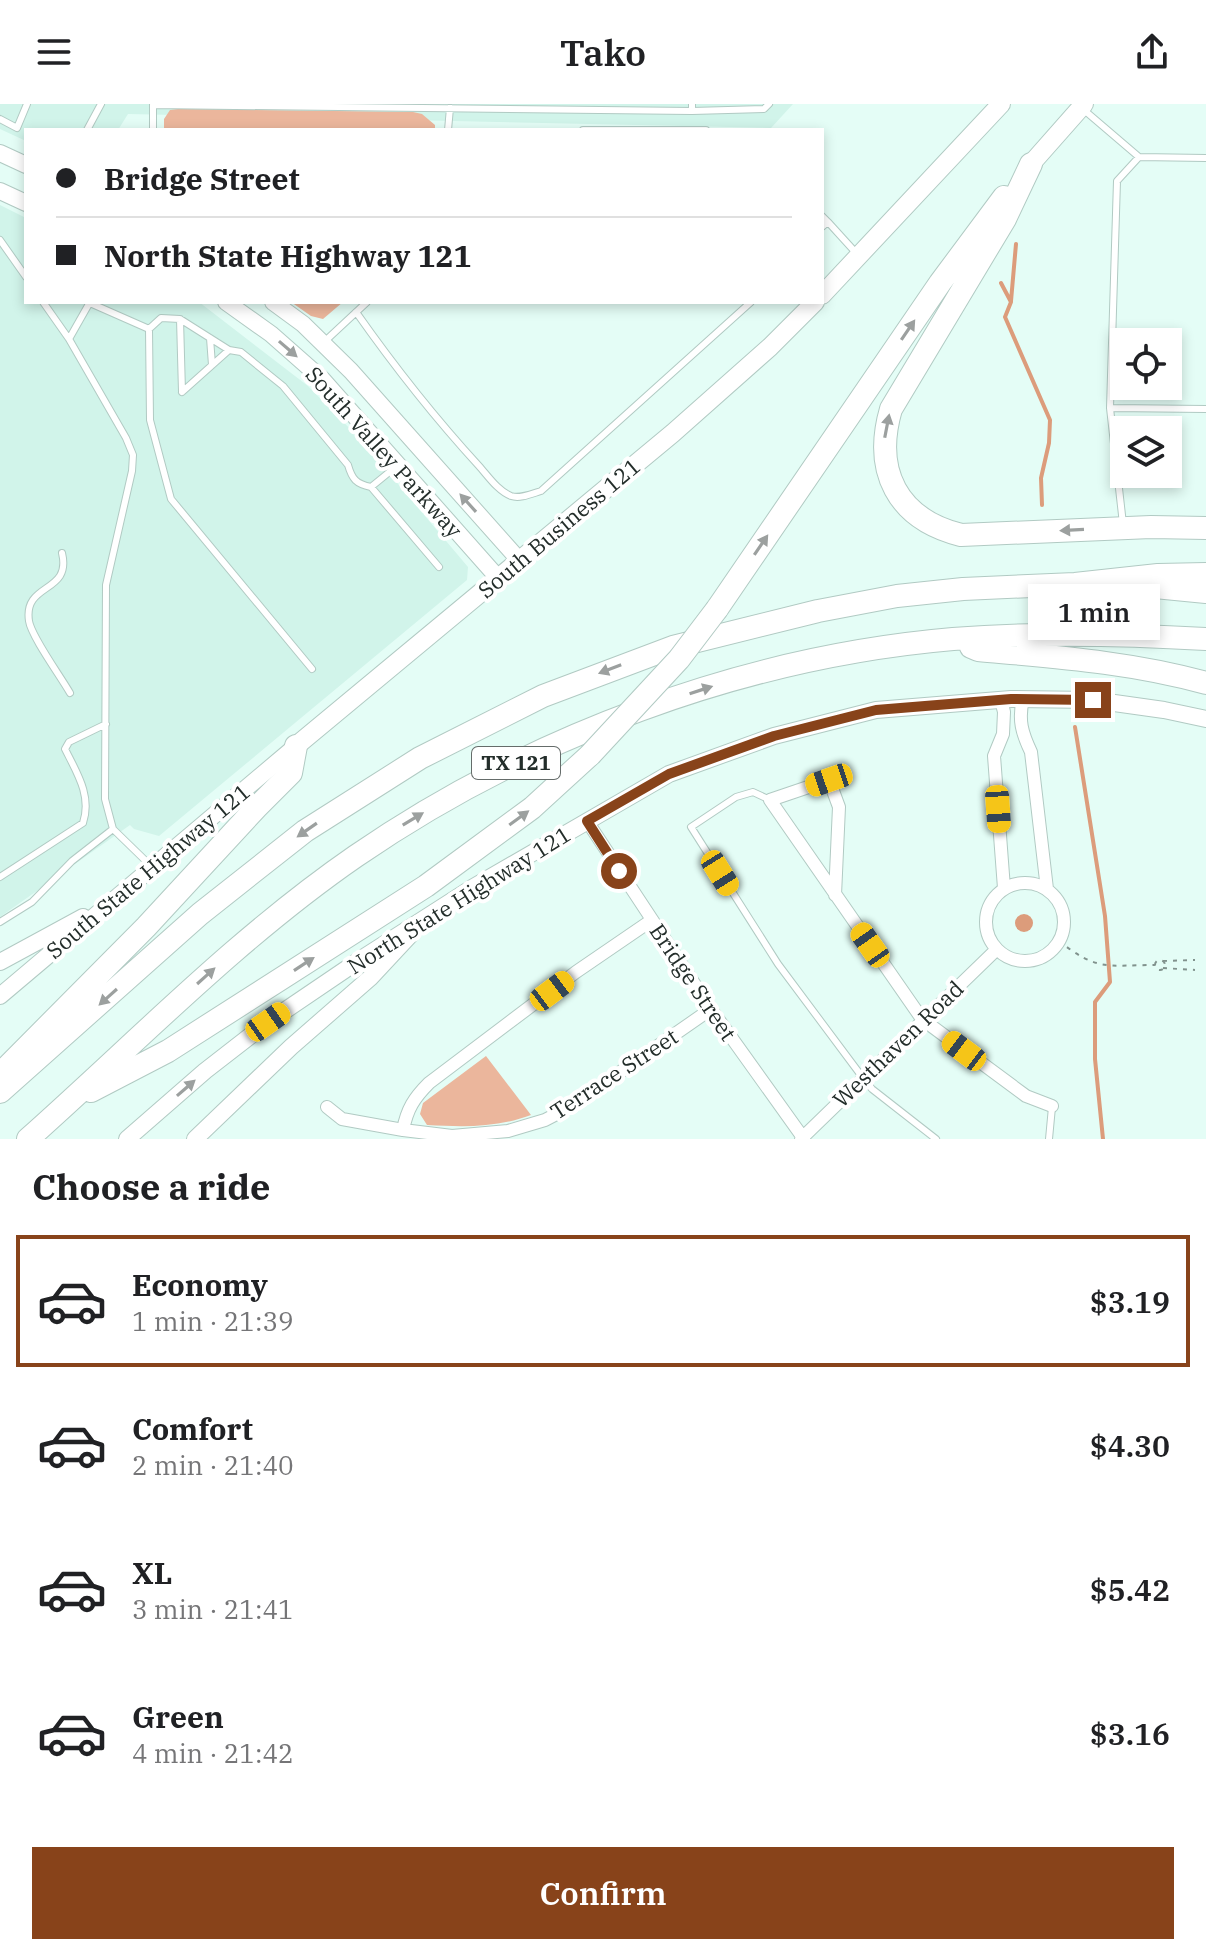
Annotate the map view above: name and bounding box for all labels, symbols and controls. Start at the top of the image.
text: Tako [560,29,646,76]
icon: menu [32,30,76,74]
icon: share [1130,30,1174,74]
text: Bridge Street [104,159,300,198]
text: North State Highway 121 [104,236,471,275]
one-way arrow [900,320,915,341]
map controls [1110,328,1182,488]
button: locate [1110,328,1182,400]
one-way arrow [277,340,297,357]
street label: South Valley Parkway [300,360,469,544]
one-way arrow [881,413,894,438]
button: layers [1110,416,1182,488]
street label: South Business 121 [472,451,646,604]
one-way arrow [460,494,478,513]
one-way arrow [1059,524,1084,537]
one-way arrow [753,534,768,555]
callout: 1 min [1027,584,1159,640]
text: 1 min [1058,595,1130,629]
one-way arrow [598,664,622,676]
route end [1075,682,1111,718]
one-way arrow [689,683,713,696]
road number: TX 121 [472,747,560,779]
car [802,761,856,799]
street label: South State Highway 121 [40,777,256,965]
car [984,784,1012,834]
one-way arrow [509,810,530,826]
one-way arrow [402,813,424,827]
street label: North State Highway 121 [342,819,576,980]
one-way arrow [296,822,317,837]
car [697,846,743,900]
route start [601,853,637,889]
street label: Bridge Street [644,918,743,1046]
car [846,918,894,972]
one-way arrow [294,956,315,971]
one-way arrow [197,967,216,985]
car [526,967,578,1015]
street label: Westhaven Road [826,974,969,1113]
one-way arrow [99,988,118,1006]
car [241,998,295,1046]
street label: Terrace Street [544,1021,683,1126]
car [938,1027,990,1075]
one-way arrow [176,1079,195,1097]
text: Choose a ride [32,1163,271,1210]
icon: car [36,1265,108,1337]
text: Economy [132,1265,268,1304]
text: $3.19 [1090,1282,1170,1321]
text: 1 min · 21:39 [132,1304,294,1338]
icon: car [36,1409,108,1481]
text: Comfort [132,1409,253,1448]
text: $4.30 [1090,1426,1170,1465]
text: 2 min · 21:40 [132,1448,294,1482]
icon: car [36,1553,108,1625]
text: XL [132,1553,172,1592]
text: $5.42 [1090,1570,1170,1609]
text: 3 min · 21:41 [132,1592,294,1626]
icon: car [36,1697,108,1769]
text: Green [132,1697,224,1736]
text: $3.16 [1090,1714,1170,1753]
text: 4 min · 21:42 [132,1736,294,1770]
button: Confirm [32,1847,1174,1939]

